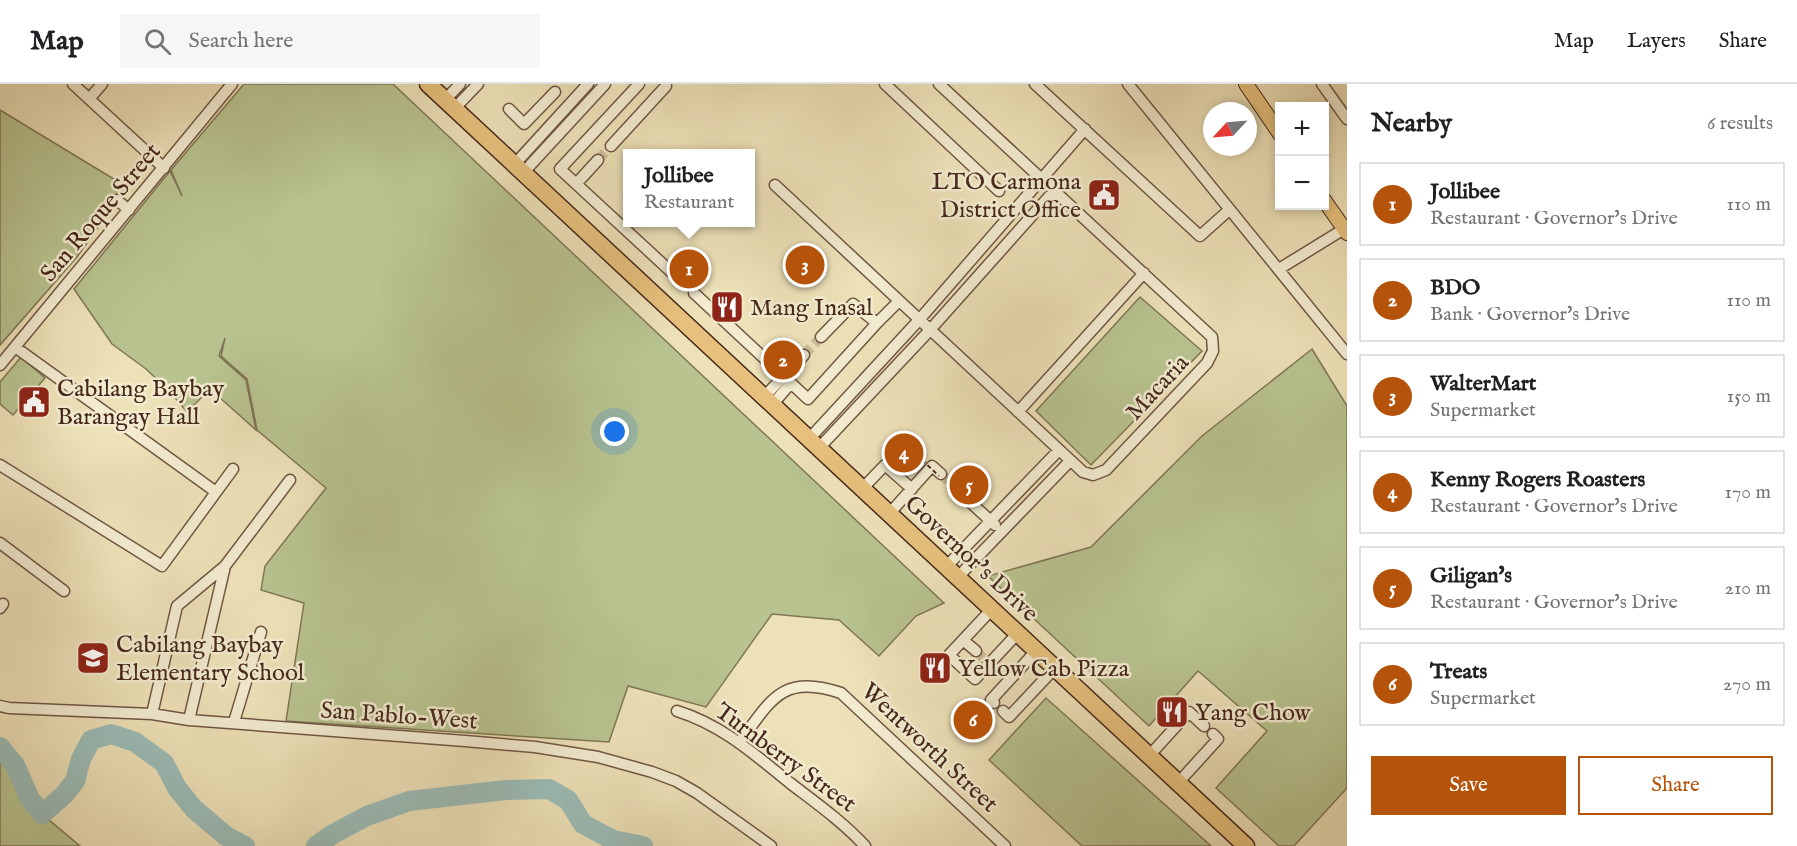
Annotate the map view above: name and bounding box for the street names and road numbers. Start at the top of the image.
street label: San Roque Street [34,137,168,289]
street label: Macaria [1120,348,1197,428]
street label: Governor's Drive [897,489,1045,629]
street label: Wentworth Street [854,676,1004,820]
street label: San Pablo-West [319,696,478,737]
street label: Turnberry Street [708,696,862,820]

